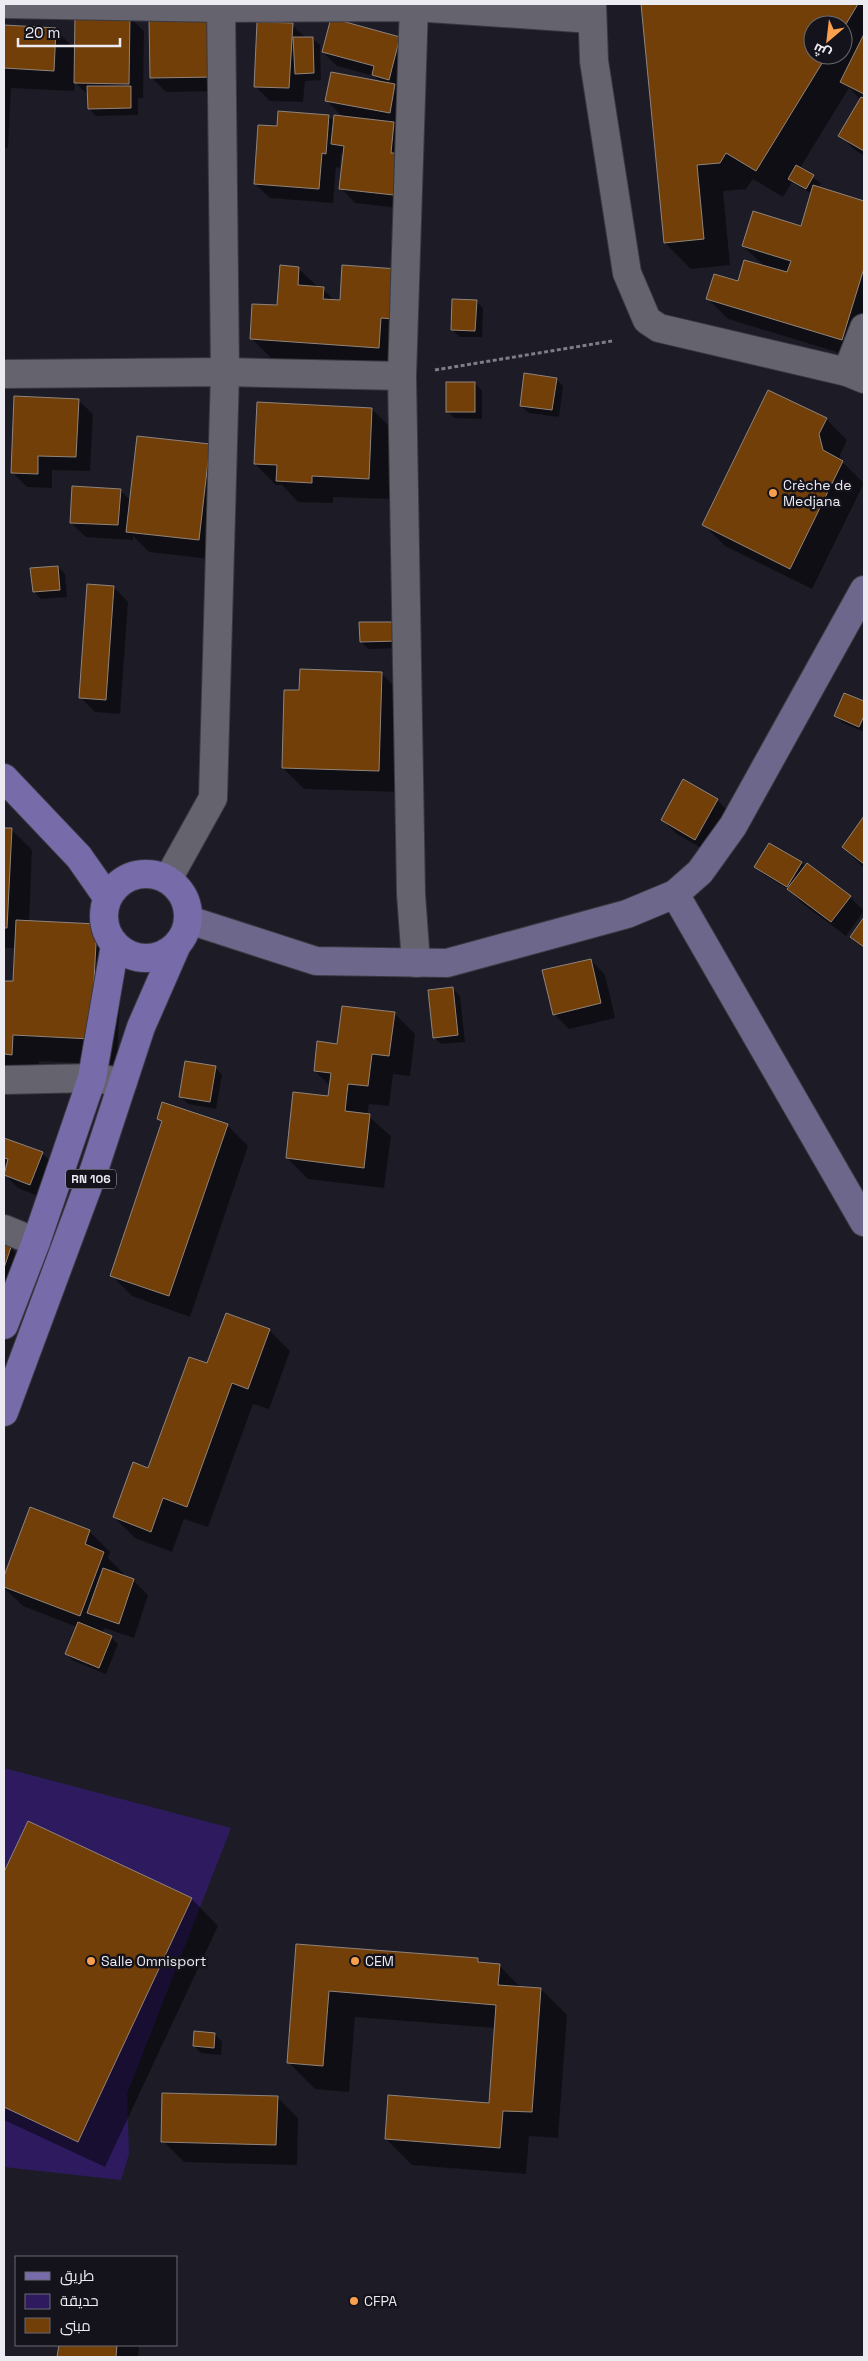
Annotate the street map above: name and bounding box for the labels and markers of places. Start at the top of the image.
place label: Crèche de Medjana [783,476,851,510]
marker: Crèche de Medjana [767,487,779,499]
place label: Salle Omnisport [101,1952,207,1970]
place label: CEM [365,1952,394,1970]
marker: Salle Omnisport [85,1955,97,1967]
marker: CEM [349,1955,361,1967]
place label: CFPA [364,2292,397,2310]
marker: CFPA [348,2295,360,2307]

